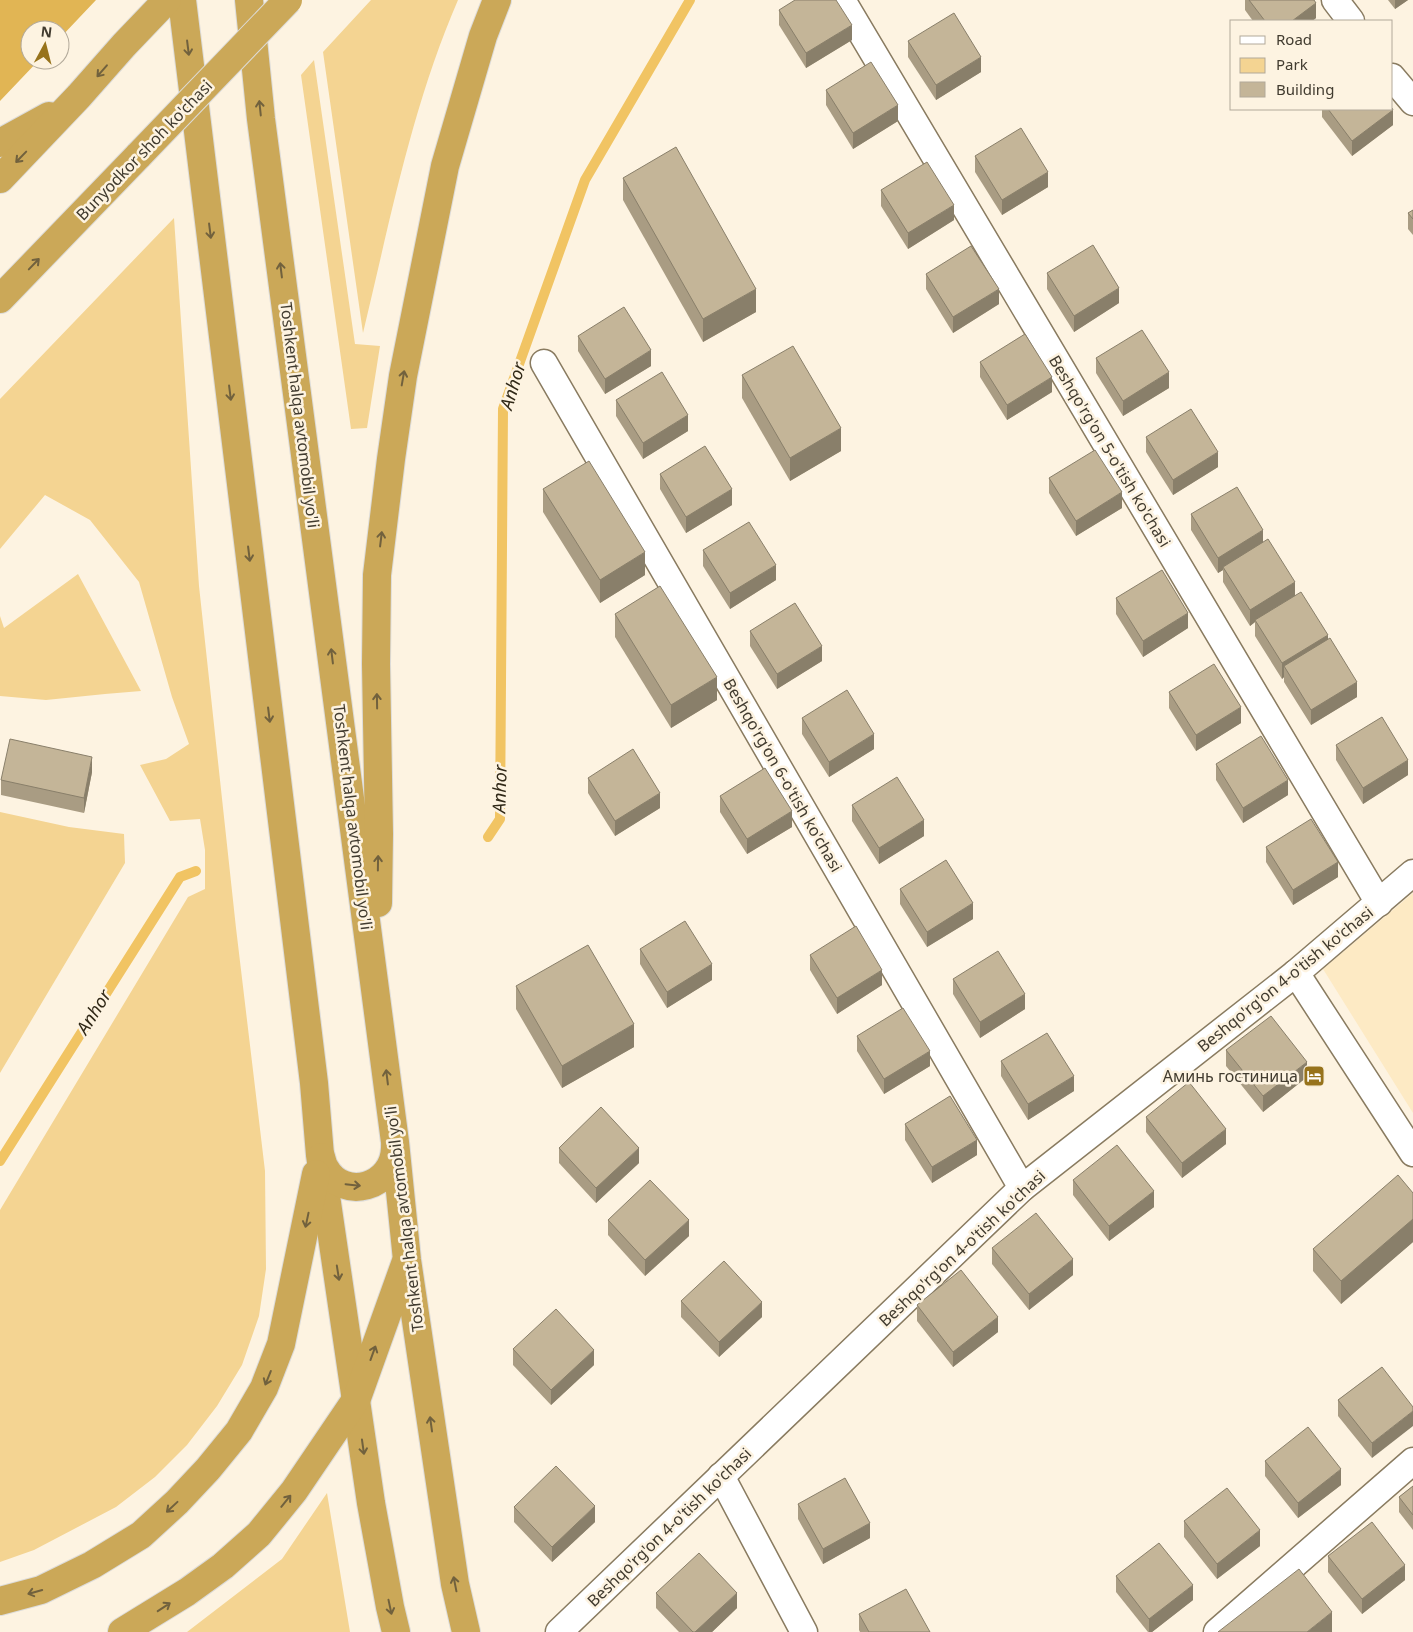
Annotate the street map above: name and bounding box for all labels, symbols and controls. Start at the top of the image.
north arrow [20,20,70,70]
legend [1230,20,1393,110]
text: N [40,21,53,42]
text: Road [1276,29,1312,49]
one-way arrow [183,40,193,56]
text: Park [1276,54,1308,74]
one-way arrow [96,64,108,77]
street label: Bunyodkor shoh ko'chasi [71,75,217,225]
text: Building [1276,79,1334,99]
one-way arrow [256,101,265,117]
one-way arrow [15,150,27,163]
one-way arrow [205,223,215,239]
one-way arrow [28,258,40,270]
one-way arrow [276,262,286,278]
street label: Toshkent halqa avtomobil yo'li [275,301,325,529]
street label: Beshqo'rg'on 5-o'tish ko'chasi [1044,351,1176,551]
water label: Anhor [493,358,531,414]
one-way arrow [398,370,408,386]
one-way arrow [225,384,235,400]
one-way arrow [376,531,386,547]
one-way arrow [244,546,254,562]
one-way arrow [326,649,336,665]
street label: Beshqo'rg'on 6-o'tish ko'chasi [718,674,848,876]
one-way arrow [372,693,381,709]
street label: Toshkent halqa avtomobil yo'li [328,703,378,931]
one-way arrow [264,707,274,723]
water label: Anhor [486,764,512,816]
one-way arrow [374,856,383,872]
street label: Beshqo'rg'on 4-o'tish ko'chasi [1193,901,1377,1057]
water label: Anhor [69,984,117,1040]
hotel icon: Аминь гостиница [1302,1064,1326,1088]
place label: Аминь гостиница [1163,1065,1298,1087]
one-way arrow [381,1069,391,1085]
street label: Toshkent halqa avtomobil yo'li [379,1105,429,1333]
street label: Beshqo'rg'on 4-o'tish ko'chasi [874,1165,1050,1331]
one-way arrow [345,1180,361,1190]
one-way arrow [302,1212,311,1228]
one-way arrow [333,1264,343,1280]
one-way arrow [369,1345,378,1361]
one-way arrow [263,1369,272,1385]
one-way arrow [425,1416,435,1432]
one-way arrow [358,1438,368,1454]
street label: Beshqo'rg'on 4-o'tish ko'chasi [582,1443,756,1611]
one-way arrow [280,1495,291,1508]
one-way arrow [165,1501,178,1513]
one-way arrow [450,1577,459,1593]
one-way arrow [27,1587,43,1597]
one-way arrow [386,1599,395,1615]
one-way arrow [156,1601,170,1611]

